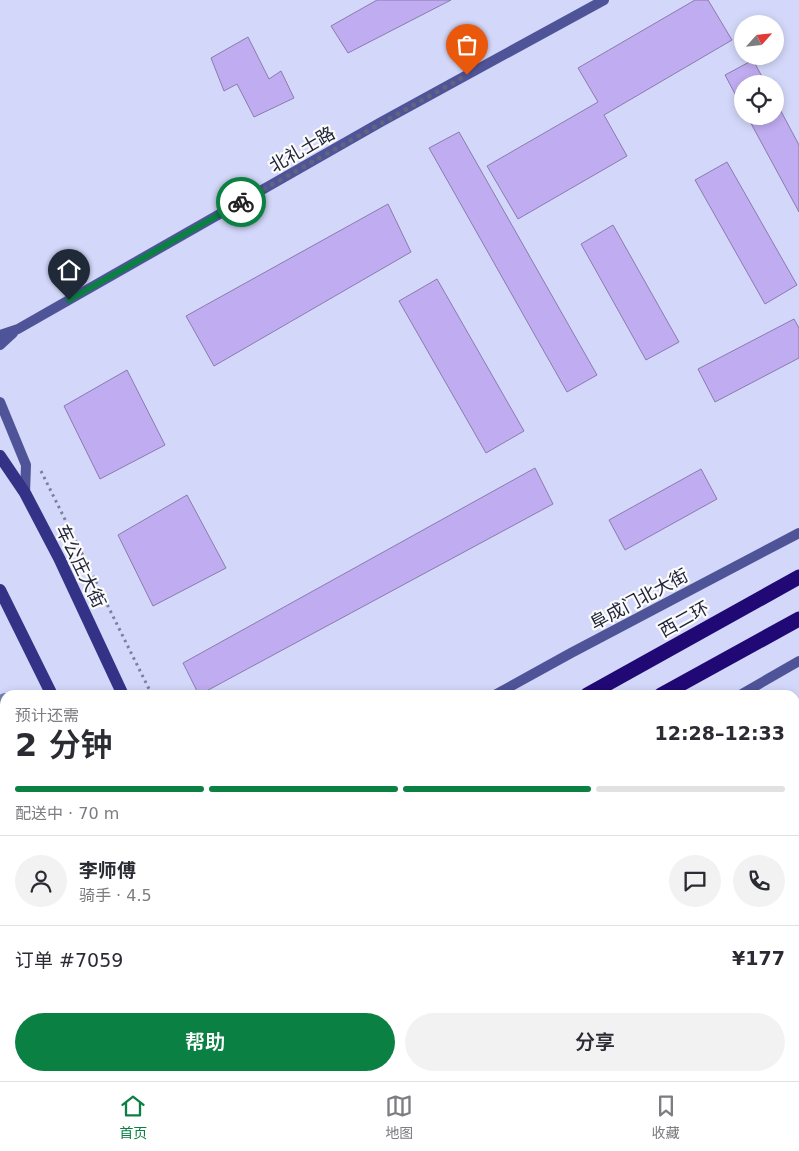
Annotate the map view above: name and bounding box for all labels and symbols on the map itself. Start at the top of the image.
north arrow [734,15,784,65]
pin [446,24,488,75]
street label: 北礼士路 [266,122,338,176]
courier [216,177,266,227]
pin [48,249,90,300]
street label: 车公庄大街 [52,521,110,611]
street label: 阜成门北大街 [586,564,692,634]
street label: 西二环 [655,597,713,641]

